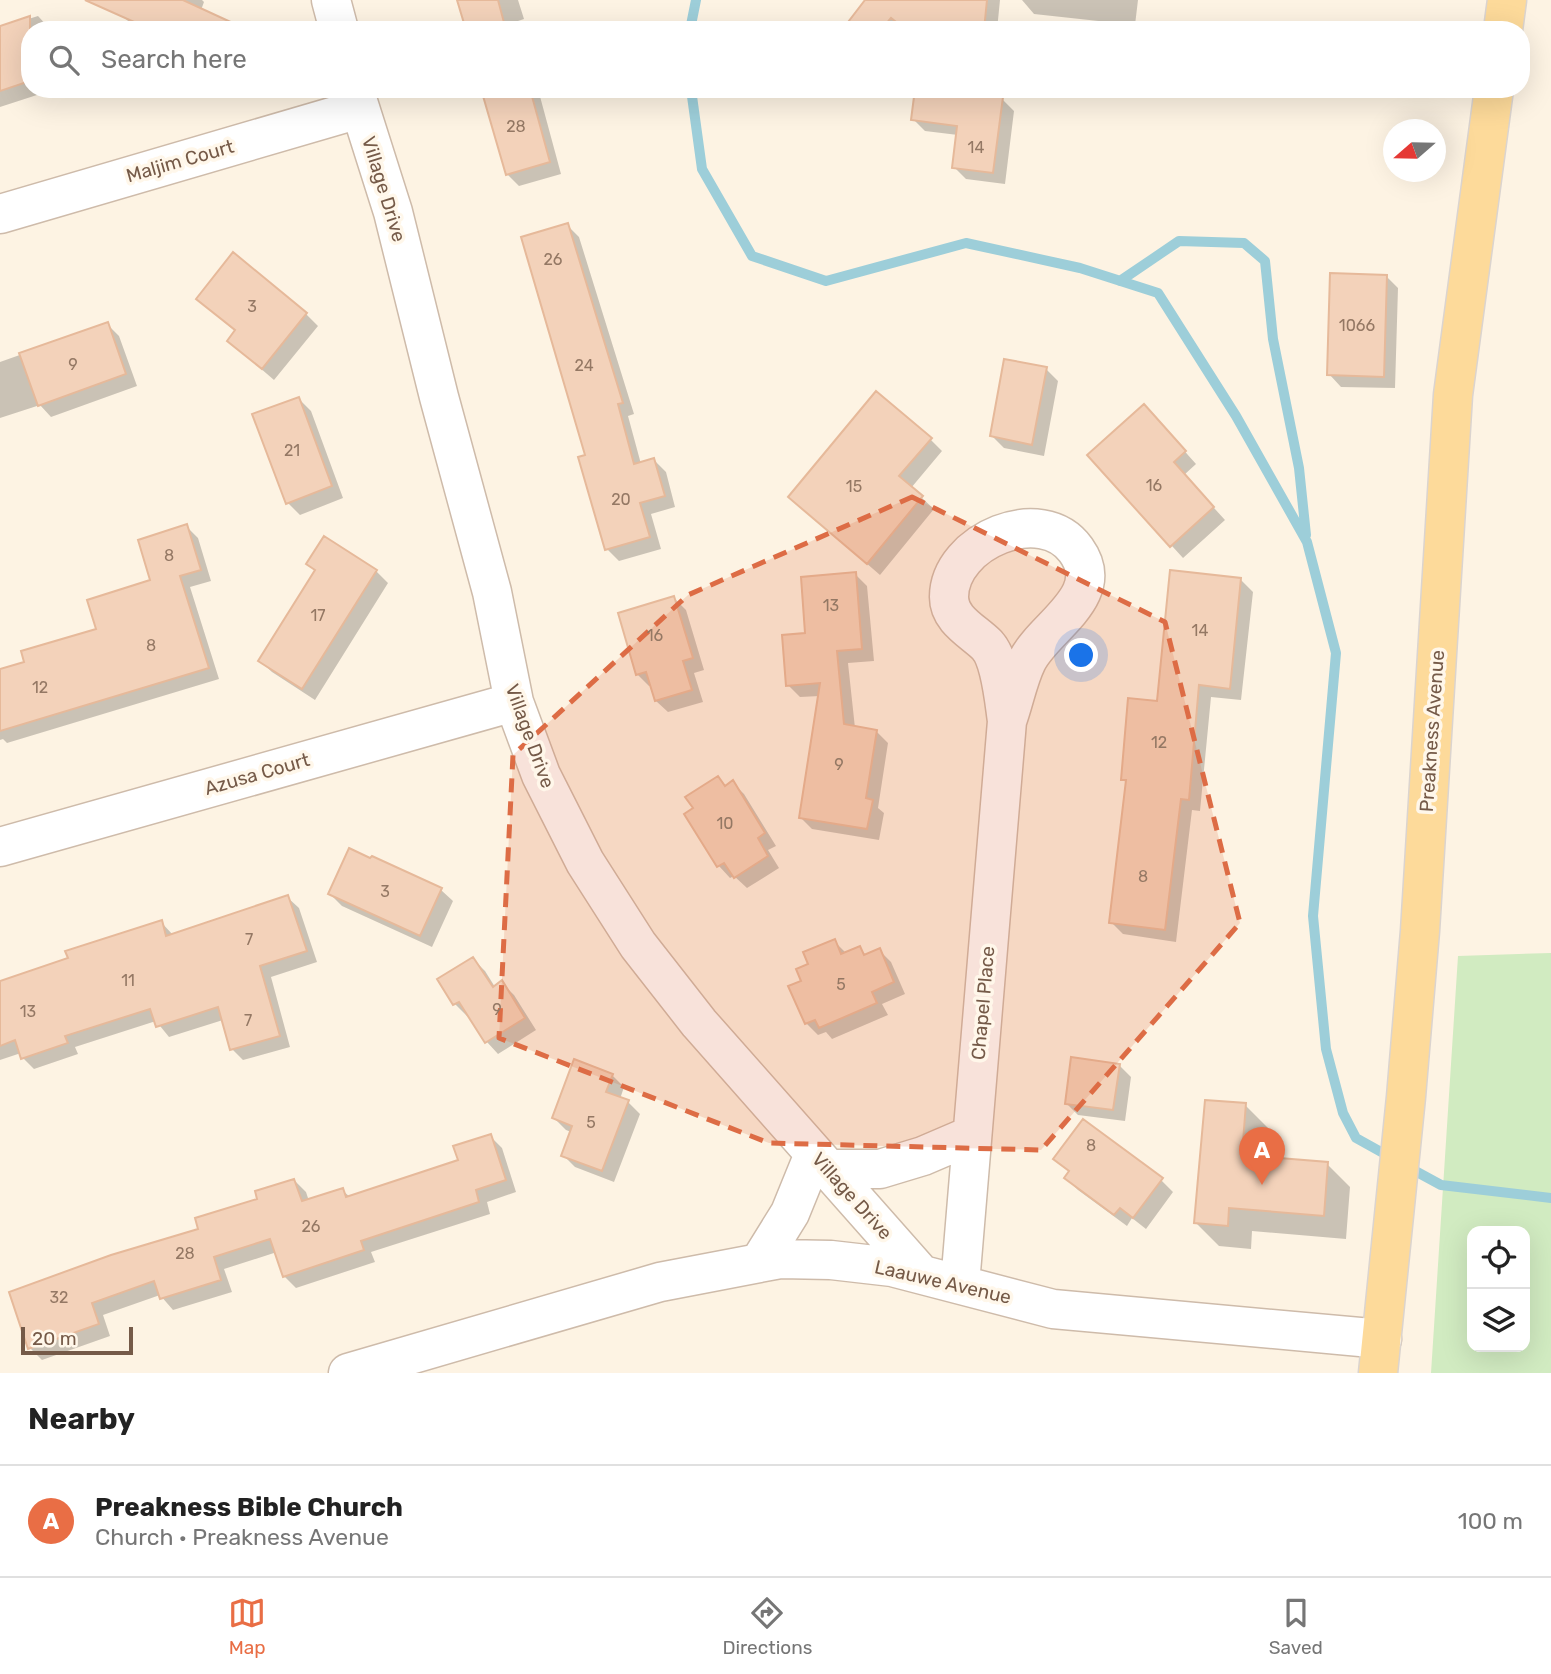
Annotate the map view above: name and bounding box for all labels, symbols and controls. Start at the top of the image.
search box [21,21,1530,98]
icon: search [45,41,83,79]
text: Search here [101,44,247,75]
house number: 28 [506,117,526,136]
north arrow [1383,119,1446,182]
street label: Village Drive [357,133,411,245]
street label: Maljim Court [124,135,237,187]
house number: 14 [968,138,984,157]
house number: 26 [543,250,563,269]
house number: 3 [247,297,257,316]
house number: 1066 [1339,316,1375,335]
house number: 9 [68,355,78,374]
house number: 24 [574,356,594,375]
house number: 21 [284,441,300,460]
house number: 16 [1146,476,1163,495]
house number: 15 [846,477,862,496]
house number: 20 [611,490,631,509]
house number: 8 [164,546,174,565]
house number: 13 [823,596,839,615]
house number: 17 [310,606,326,625]
house number: 14 [1192,621,1208,640]
house number: 16 [647,626,664,645]
house number: 8 [146,636,156,655]
your location [1064,638,1098,672]
street label: Preakness Avenue [1415,649,1449,813]
house number: 12 [32,678,48,697]
street label: Village Drive [501,681,559,791]
house number: 12 [1151,733,1167,752]
street label: Azusa Court [202,748,313,800]
house number: 9 [834,755,844,774]
house number: 10 [716,814,734,833]
house number: 8 [1138,867,1148,886]
house number: 3 [380,882,390,901]
house number: 7 [245,930,253,949]
street label: Chapel Place [967,945,999,1061]
house number: 11 [121,971,135,990]
house number: 5 [836,975,846,994]
house number: 9 [492,1000,502,1019]
house number: 13 [20,1002,36,1021]
house number: 7 [244,1011,252,1030]
house number: 5 [586,1113,596,1132]
pin: A [1239,1127,1285,1185]
house number: 8 [1086,1136,1096,1155]
street label: Village Drive [807,1148,897,1244]
house number: 26 [301,1217,321,1236]
map controls [1467,1226,1530,1352]
button: locate [1467,1226,1530,1289]
house number: 28 [175,1244,195,1263]
street label: Laauwe Avenue [872,1255,1014,1309]
house number: 32 [49,1288,69,1307]
button: layers [1467,1289,1530,1352]
scale bar [21,1324,133,1356]
text: 20 m [32,1327,77,1350]
text: Nearby [28,1401,135,1437]
text: Preakness Bible Church [95,1492,403,1523]
text: A [43,1507,59,1535]
text: 100 m [1458,1507,1523,1535]
text: Church · Preakness Avenue [95,1523,389,1551]
tab: Map [228,1594,266,1659]
tab: Directions [722,1594,812,1659]
tab: Saved [1269,1594,1323,1659]

